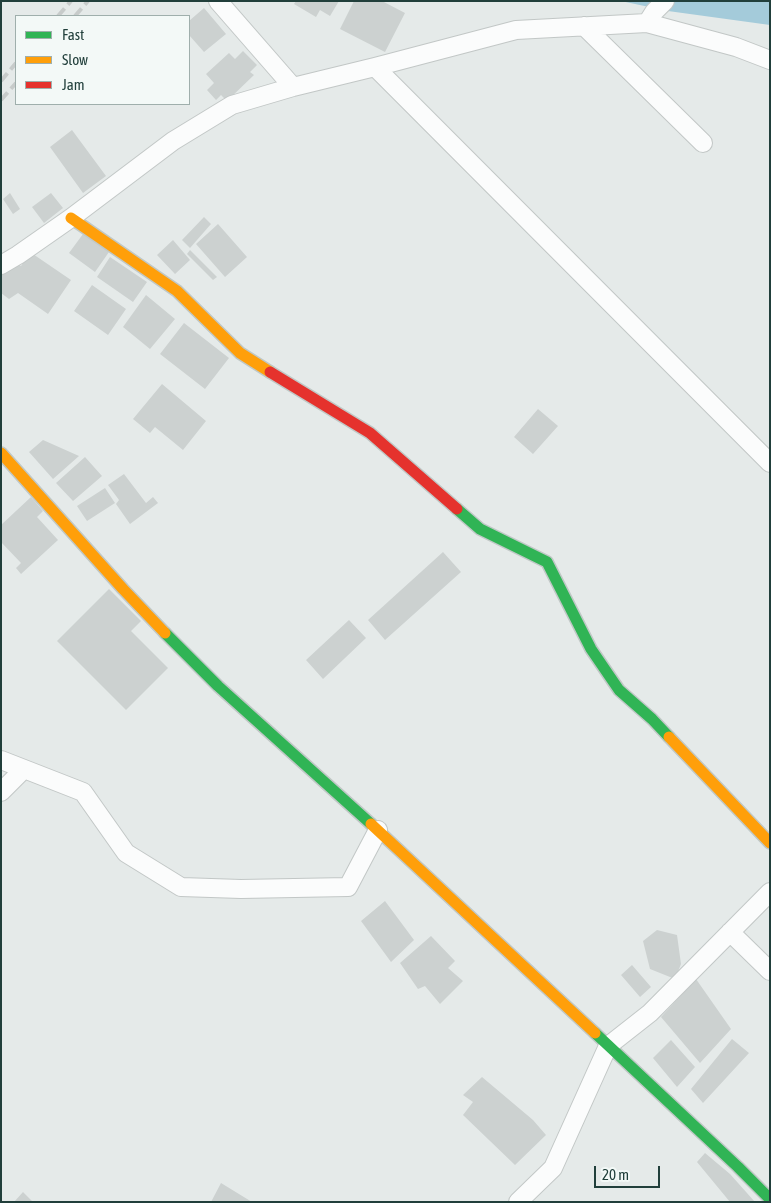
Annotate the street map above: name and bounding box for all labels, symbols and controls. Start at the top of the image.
legend [15,15,190,105]
text: Fast [62,26,84,43]
text: Slow [62,51,88,68]
text: Jam [62,76,85,93]
scale bar [596,1156,662,1188]
text: 20 m [602,1166,629,1183]

